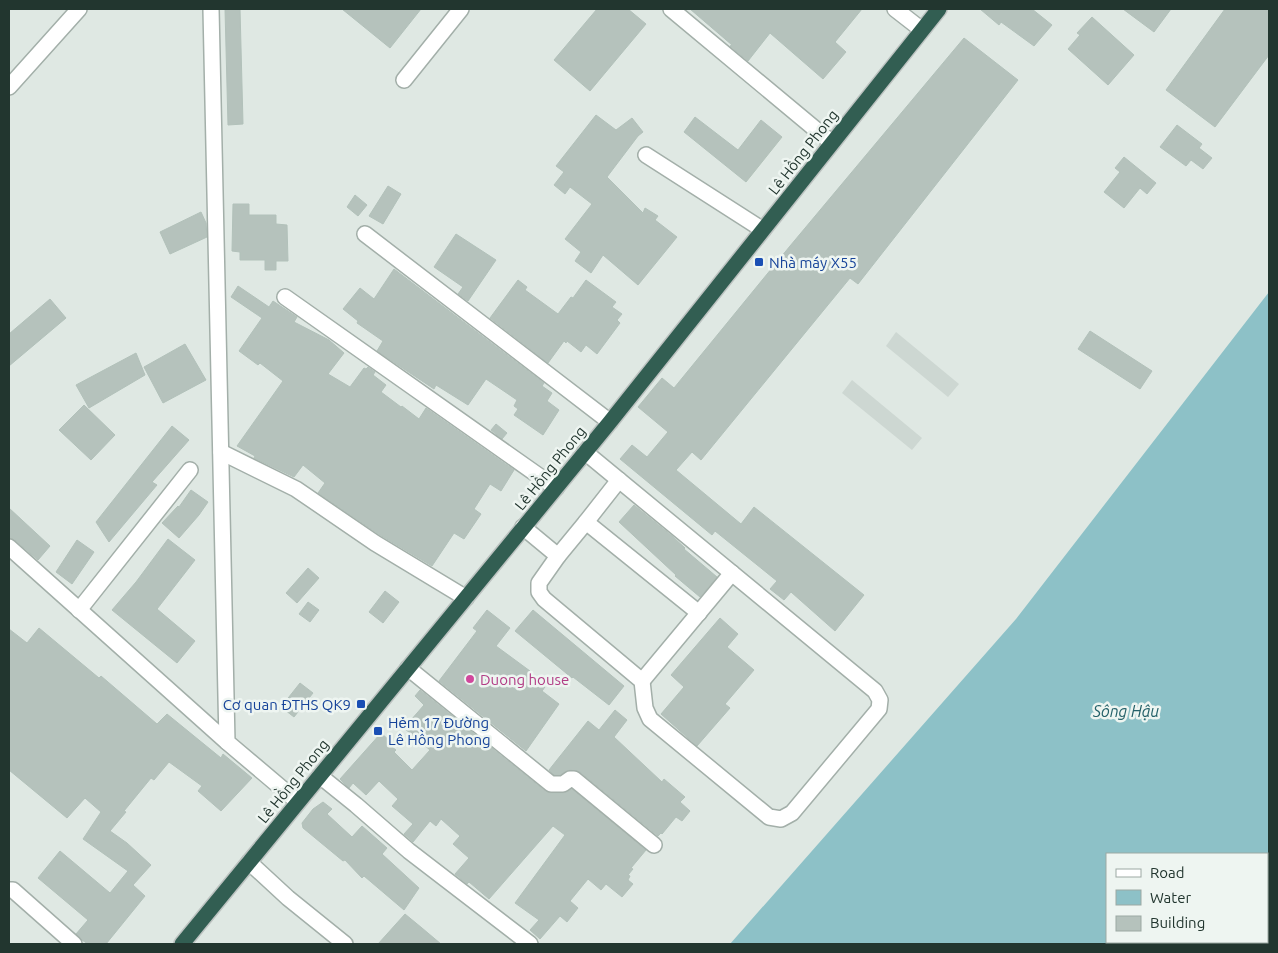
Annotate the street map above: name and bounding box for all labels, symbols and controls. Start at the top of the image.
street label: Lê Hồng Phong [763,105,841,198]
place label: Nhà máy X55 [769,254,857,271]
marker: Nhà máy X55 [753,256,765,268]
street label: Lê Hồng Phong [510,422,589,513]
place label: Duong house [480,671,569,688]
marker: Duong house [464,673,476,685]
place label: Cơ quan ĐTHS QK9 [223,696,351,713]
marker: Cơ quan ĐTHS QK9 [355,698,367,710]
water label: Sông Hậu [1092,702,1159,720]
place label: Hẻm 17 Đường Lê Hồng Phong [388,714,491,748]
marker: Hẻm 17 Đường Lê Hồng Phong [372,725,384,737]
street label: Lê Hồng Phong [253,735,332,826]
legend [1106,853,1268,943]
text: Road [1150,864,1185,881]
text: Water [1150,889,1191,906]
text: Building [1150,914,1205,931]

